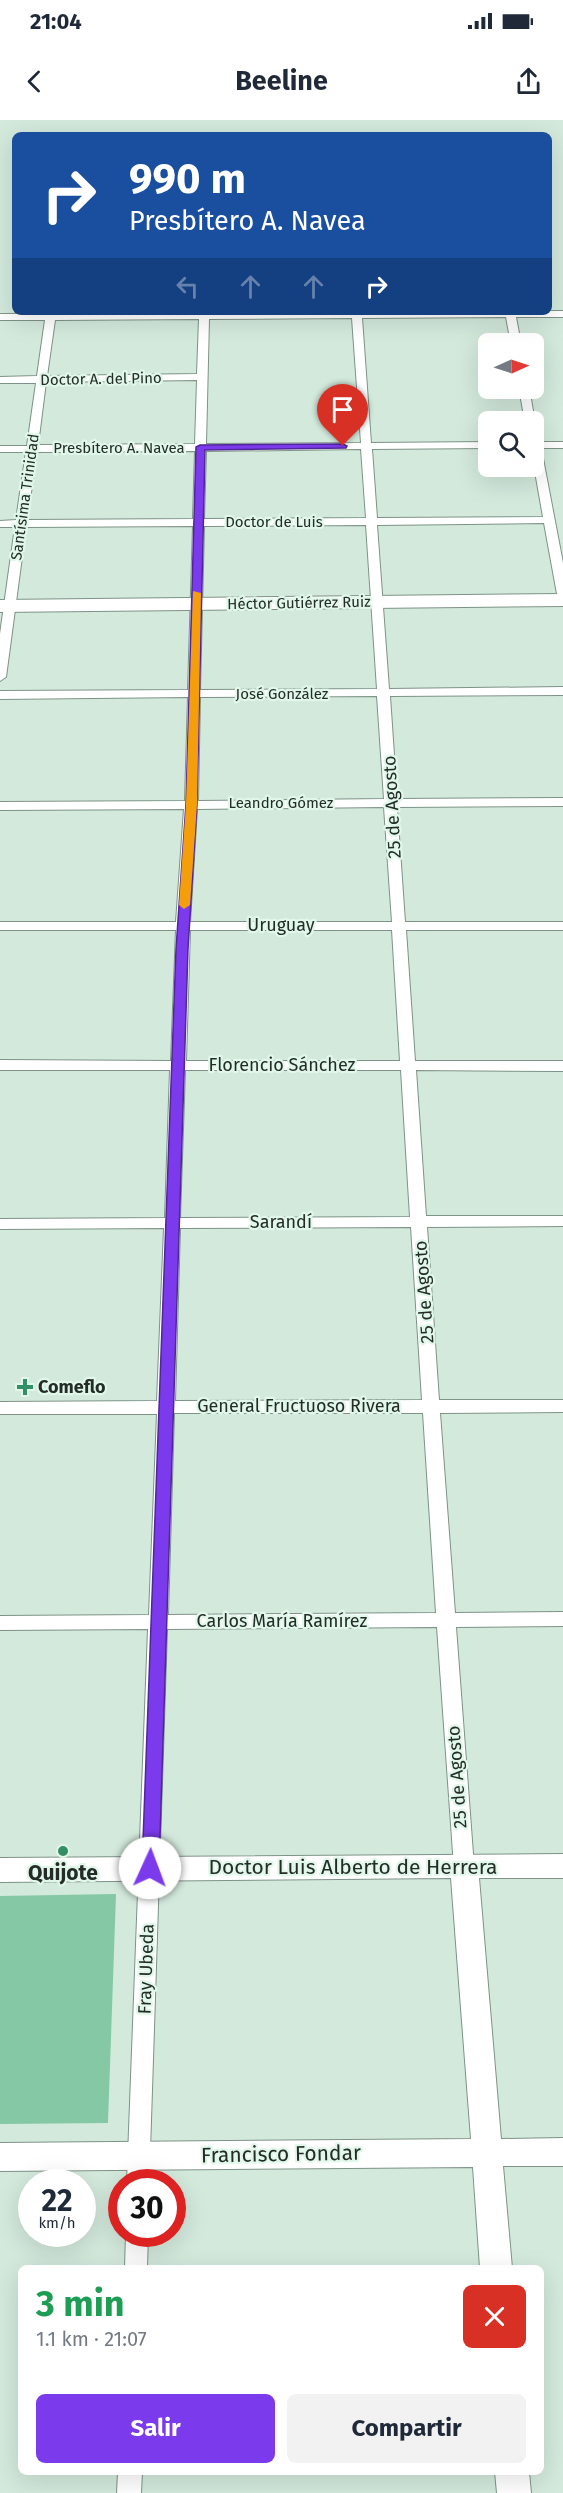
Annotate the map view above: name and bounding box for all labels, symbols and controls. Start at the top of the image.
text: 21:04 [30,8,82,35]
icon: back [18,65,51,98]
text: Beeline [235,65,328,97]
icon: share [512,65,545,98]
text: 990 m [129,154,246,204]
icon: right [30,156,108,234]
text: Presbítero A. Navea [129,205,366,237]
icon: left [171,270,204,303]
icon: ahead [234,270,267,303]
icon: ahead [297,270,330,303]
icon: right [360,270,393,303]
north arrow [478,333,544,399]
map controls [478,333,544,477]
street label: Doctor A. del Pino [40,369,162,389]
pin [317,384,368,446]
icon: arrive [326,393,359,426]
button: search [478,411,544,477]
street label: Santísima Trinidad [7,433,43,561]
street label: Presbítero A. Navea [53,439,185,457]
street label: Doctor de Luis [225,513,323,531]
street label: Héctor Gutiérrez Ruiz [227,593,371,613]
street label: José González [236,685,329,703]
street label: 25 de Agosto [378,755,406,859]
street label: Leandro Gómez [229,794,334,812]
street label: Uruguay [247,914,315,936]
street label: Florencio Sánchez [209,1054,356,1076]
street label: Sarandí [250,1211,312,1233]
street label: 25 de Agosto [409,1240,439,1344]
place label: Comeflo [38,1376,105,1398]
marker: Comeflo [16,1378,34,1396]
street label: General Fructuoso Rivera [197,1395,401,1417]
street label: Carlos María Ramírez [197,1610,368,1632]
street label: 25 de Agosto [442,1725,472,1829]
position arrow [118,1836,182,1900]
marker: Quijote [56,1844,70,1858]
street label: Doctor Luis Alberto de Herrera [208,1854,498,1880]
place label: Quijote [28,1860,98,1886]
street label: Fray Ubeda [133,1923,159,2015]
street label: Francisco Fondar [201,2140,361,2168]
speed limit sign: 30 [108,2169,186,2247]
text: 22 [41,2183,73,2219]
text: km/h [38,2214,76,2232]
text: 3 min [36,2282,125,2326]
button: close [463,2285,526,2348]
text: 1.1 km · 21:07 [36,2327,147,2351]
button: Salir [36,2394,275,2463]
button: Compartir [287,2394,526,2463]

